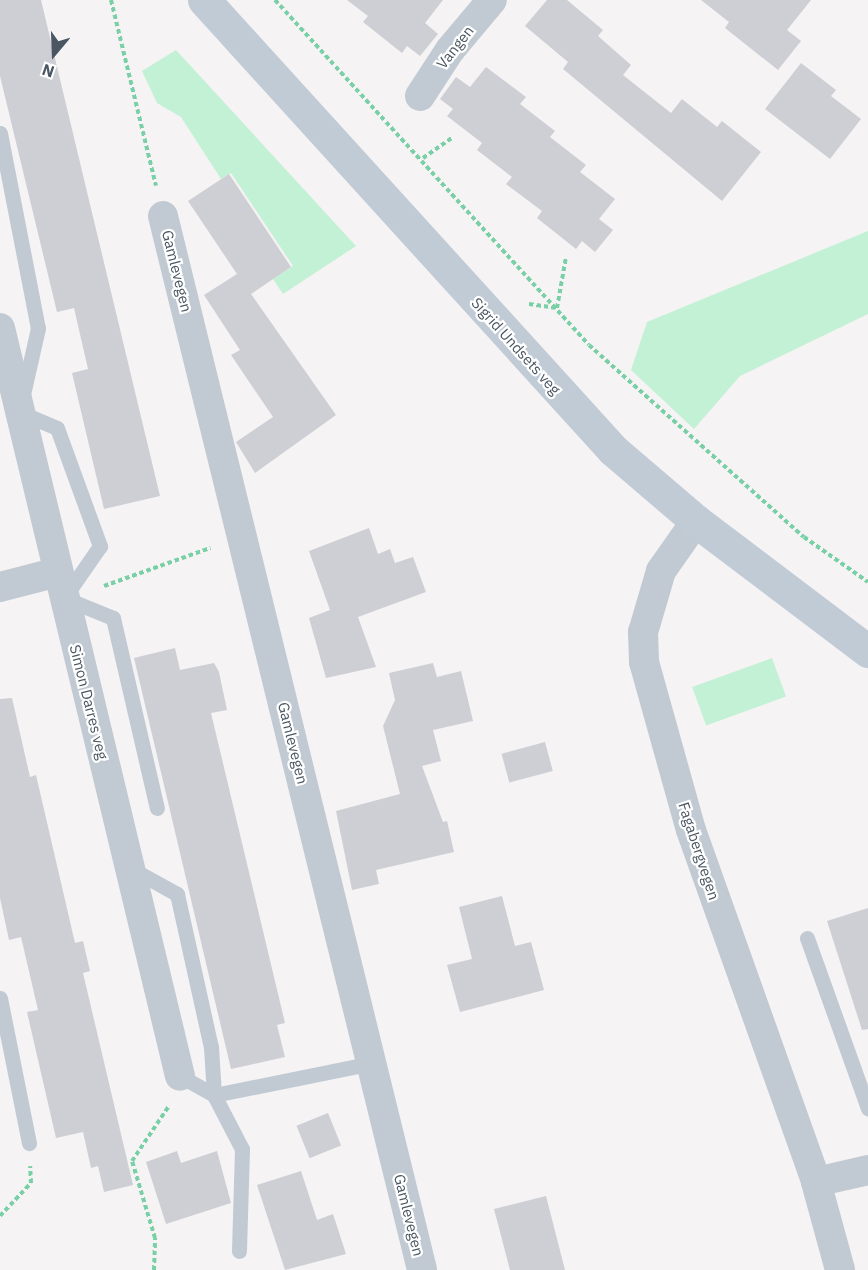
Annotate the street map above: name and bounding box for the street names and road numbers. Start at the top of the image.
street label: Vangen [433,22,477,72]
street label: Gamlevegen [158,228,196,314]
street label: Sigrid Undsets veg [468,294,564,398]
street label: Simon Darres veg [66,643,112,761]
street label: Gamlevegen [274,700,312,786]
street label: Fagabergvegen [675,800,723,902]
street label: Gamlevegen [390,1172,428,1258]

